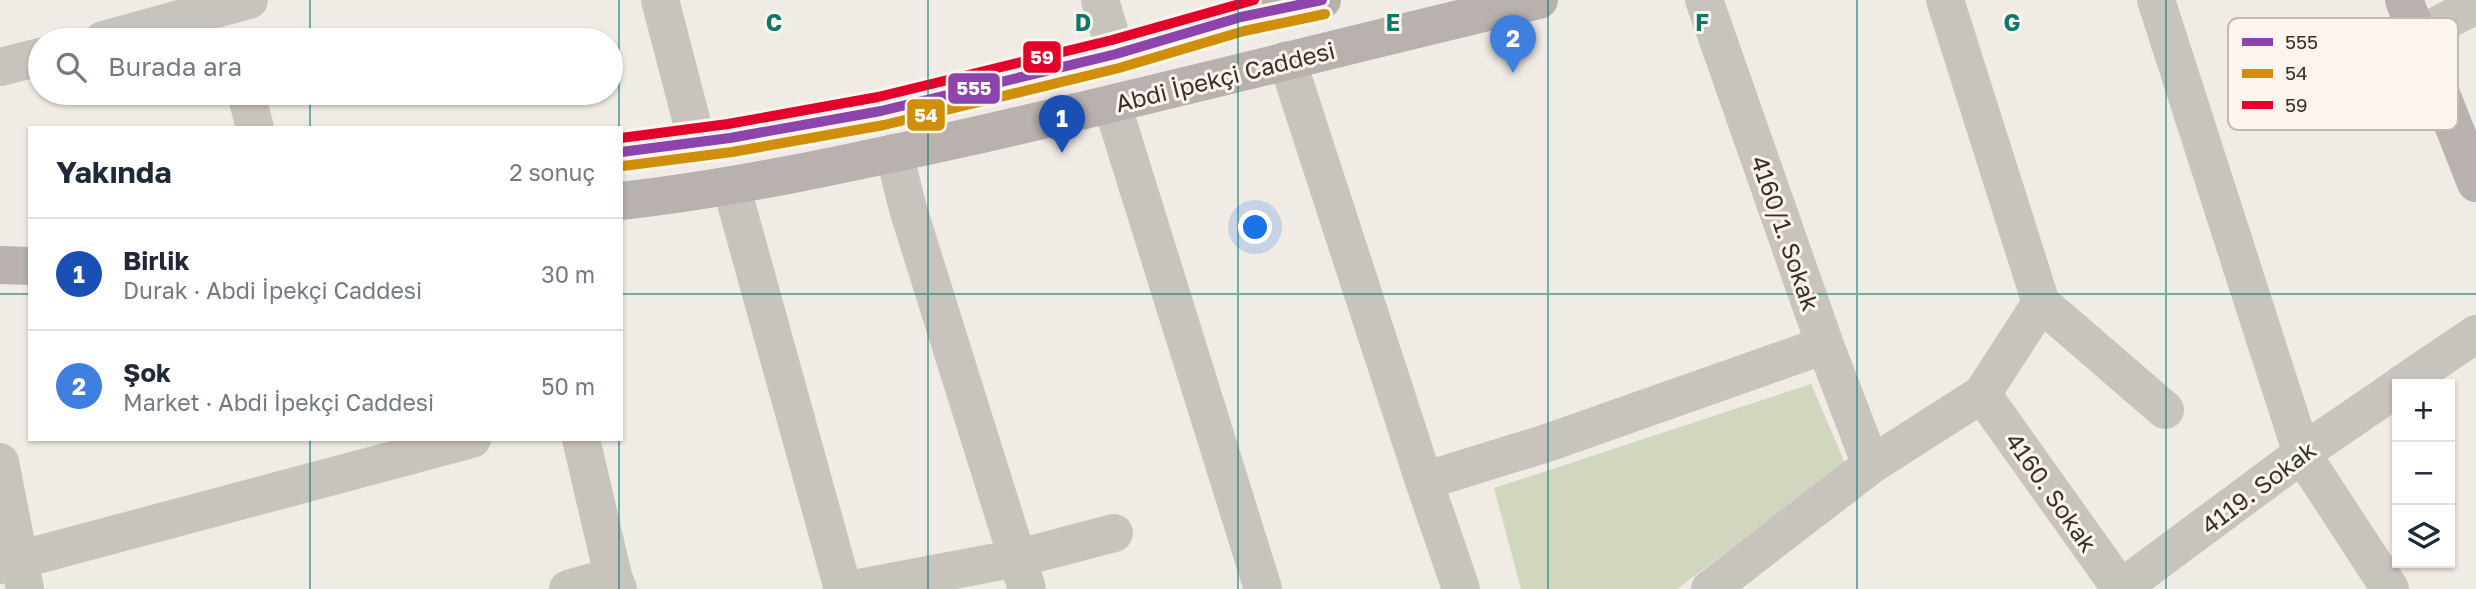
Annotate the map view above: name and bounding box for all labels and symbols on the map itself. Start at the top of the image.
text: C [766,8,782,36]
text: D [1075,8,1091,36]
text: E [1386,8,1400,36]
text: F [1695,8,1709,36]
text: G [2004,8,2020,36]
pin: 2 [1490,15,1536,73]
legend [2228,18,2458,130]
text: 555 [2285,30,2318,53]
street label: Abdi İpekçi Caddesi [1112,35,1338,117]
line badge: 59 [1022,40,1062,74]
text: 59 [1030,45,1054,68]
text: 54 [2285,61,2308,84]
line badge: 555 [947,72,1001,105]
text: 555 [957,76,991,99]
text: 59 [2285,93,2308,116]
pin: 1 [1039,95,1085,153]
line badge: 54 [906,98,946,132]
text: 54 [914,103,938,126]
street label: 4160/1. Sokak [1746,152,1826,314]
your location [1238,210,1272,244]
street label: 4160. Sokak [2000,427,2104,557]
street label: 4119. Sokak [2195,435,2321,539]

